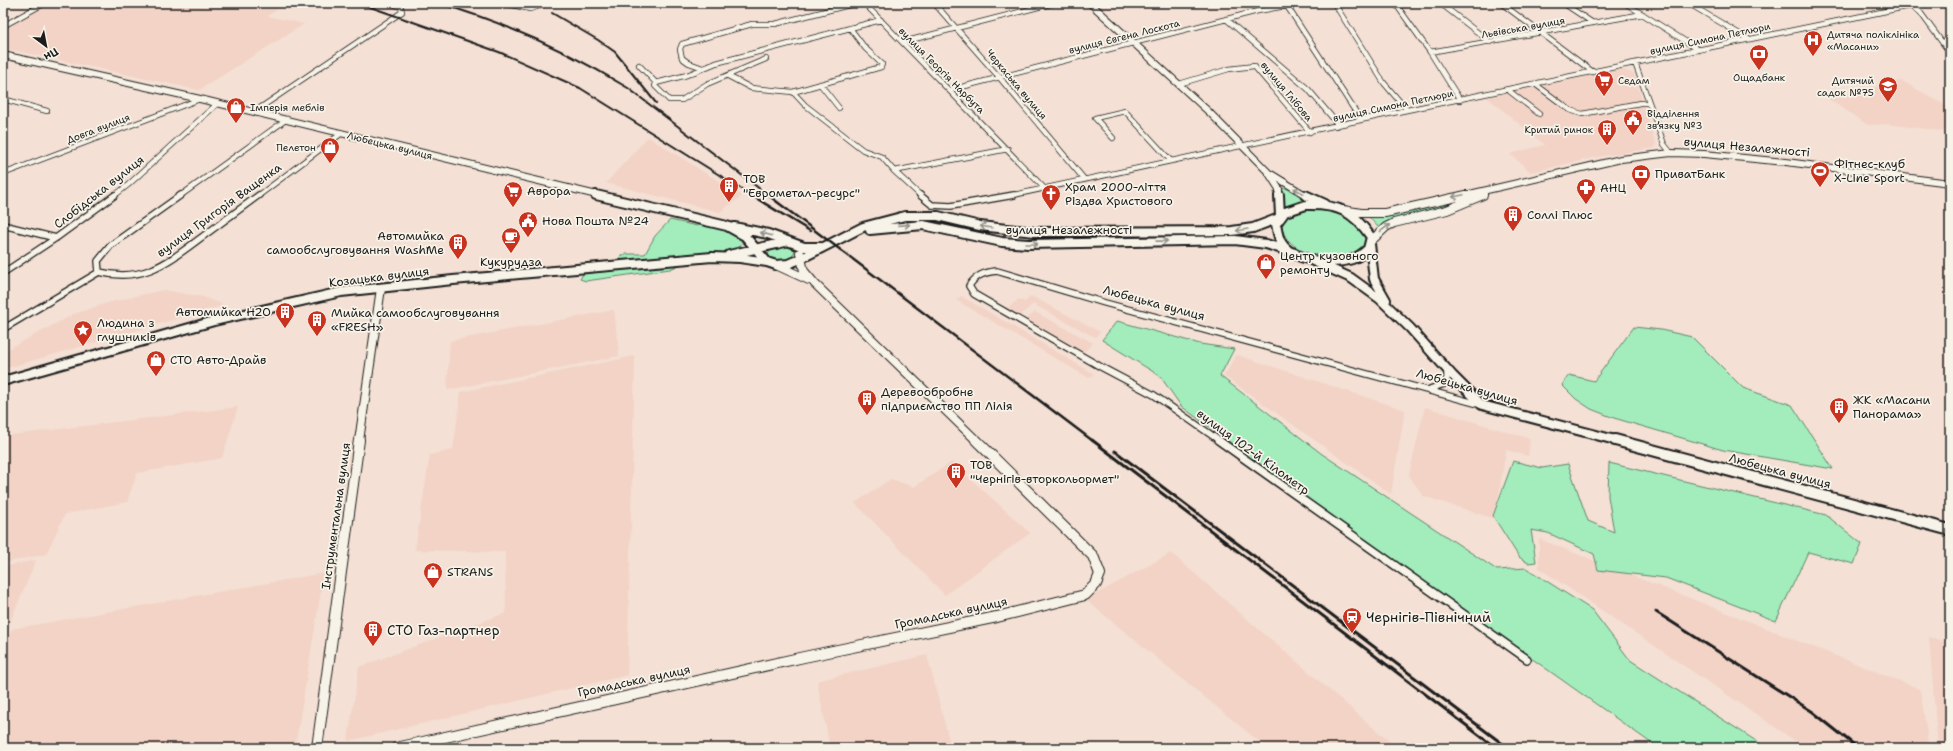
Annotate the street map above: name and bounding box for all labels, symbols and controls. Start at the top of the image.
street label: Львівська вулиця [1480,14,1566,41]
street label: вулиця Євгена Лоскота [1067,16,1182,57]
street label: вулиця Симона Петлюри [1649,19,1772,58]
street label: вулиця Георгія Нарбута [896,24,988,117]
north arrow [26,26,66,66]
place label: Дитяча поліклініка «Масани» [1827,28,1920,53]
hospital icon: Дитяча поліклініка «Масани» [1802,29,1824,57]
bank icon: Ощадбанк [1748,43,1770,71]
text: Пн [41,44,61,64]
street label: Черкаська вулиця [983,46,1050,122]
street label: вулиця Глібова [1258,59,1316,124]
supermarket icon: Седам [1593,69,1615,97]
place label: Ощадбанк [1733,71,1786,84]
place label: Седам [1618,74,1650,87]
place label: Дитячий садок №75 [1817,74,1874,99]
school or university icon: Дитячий садок №75 [1877,75,1899,103]
street label: вулиця Симона Петлюри [1332,86,1455,125]
shop icon: Імперія меблів [225,96,247,124]
place label: Імперія меблів [250,101,325,114]
place label: Відділення зв’язку №3 [1647,107,1702,132]
public building icon: Відділення зв’язку №3 [1622,108,1644,136]
street label: Довга вулиця [65,110,132,147]
building icon: Критий ринок [1596,118,1618,146]
place label: Критий ринок [1525,123,1594,136]
street label: Любецька вулиця [346,129,434,162]
street label: вулиця Незалежності [1683,134,1811,160]
shop icon: Пелетон [319,136,341,164]
place label: Пелетон [276,141,316,154]
street label: Слобідська вулиця [51,152,147,232]
place label: Фітнес-клуб X-Line Sport [1834,156,1905,186]
street label: вулиця Григорія Ващенка [153,159,285,261]
sports icon: Фітнес-клуб X-Line Sport [1809,160,1831,188]
bank icon: ПриватБанк [1630,163,1652,191]
place label: ПриватБанк [1655,166,1726,182]
place label: ТОВ "Еврометал-ресурс" [743,171,860,201]
building icon: ТОВ "Еврометал-ресурс" [718,175,740,203]
pharmacy icon: АНЦ [1575,177,1597,205]
place label: Храм 2000-ліття Різдва Христового [1065,179,1173,209]
supermarket icon: Аврора [502,180,524,208]
place label: АНЦ [1600,180,1627,196]
place label: Аврора [527,183,571,199]
church icon: Храм 2000-ліття Різдва Христового [1040,183,1062,211]
one-way arrow [1293,187,1305,195]
one-way arrow [1452,193,1465,201]
building icon: Соллі Плюс [1502,204,1524,232]
place label: Соллі Плюс [1527,207,1593,223]
public building icon: Нова Пошта №24 [517,210,539,238]
place label: Нова Пошта №24 [542,213,649,229]
one-way arrow [897,222,910,229]
street label: вулиця Незалежності [1006,222,1132,238]
one-way arrow [980,223,993,231]
one-way arrow [1380,224,1391,232]
cafe icon: Кукурудза [500,226,522,254]
one-way arrow [1236,226,1249,234]
place label: Автомийка самообслуговування WashMe [266,228,445,258]
one-way arrow [759,230,772,237]
building icon: Автомийка самообслуговування WashMe [447,232,469,260]
one-way arrow [1155,237,1168,245]
one-way arrow [1025,240,1038,247]
place label: Центр кузовного ремонту [1280,248,1378,278]
shop icon: Центр кузовного ремонту [1255,252,1277,280]
place label: Кукурудза [480,254,542,270]
street label: Козацька вулиця [328,263,430,291]
street label: Любецька вулиця [1101,282,1207,324]
building icon: Автомийка H2O [274,301,296,329]
place label: Автомийка H2O [175,304,271,320]
place label: Мийка самообслуговування «FRESH» [331,305,500,335]
building icon: Мийка самообслуговування «FRESH» [306,309,328,337]
place label: Людина з глушників [97,315,156,345]
place icon: Людина з глушників [72,319,94,347]
shop icon: СТО Авто-Драйв [145,349,167,377]
place label: СТО Авто-Драйв [170,352,266,368]
street label: Любецька вулиця [1414,365,1520,409]
place label: Деревообробне підприємство ПП Лілія [881,384,1013,414]
building icon: Деревообробне підприємство ПП Лілія [856,388,878,416]
place label: ЖК «Масани Панорама» [1853,392,1931,422]
building icon: ЖК «Масани Панорама» [1828,396,1850,424]
street label: вулиця 102-й Кілометр [1193,406,1313,499]
street label: Інструментальна вулиця [318,441,354,591]
street label: Любецька вулиця [1727,450,1833,492]
place label: ТОВ "Чернігів-вторкольормет" [970,457,1119,487]
building icon: ТОВ "Чернігів-вторкольормет" [945,461,967,489]
shop icon: STRANS [422,561,444,589]
place label: STRANS [447,564,494,580]
street label: Громадська вулиця [893,593,1009,633]
station icon: Чернігів-Північний [1341,606,1363,634]
place label: Чернігів-Північний [1366,608,1491,626]
building icon: СТО Газ-партнер [362,619,384,647]
place label: СТО Газ-партнер [387,621,500,639]
street label: Громадська вулиця [576,661,692,701]

